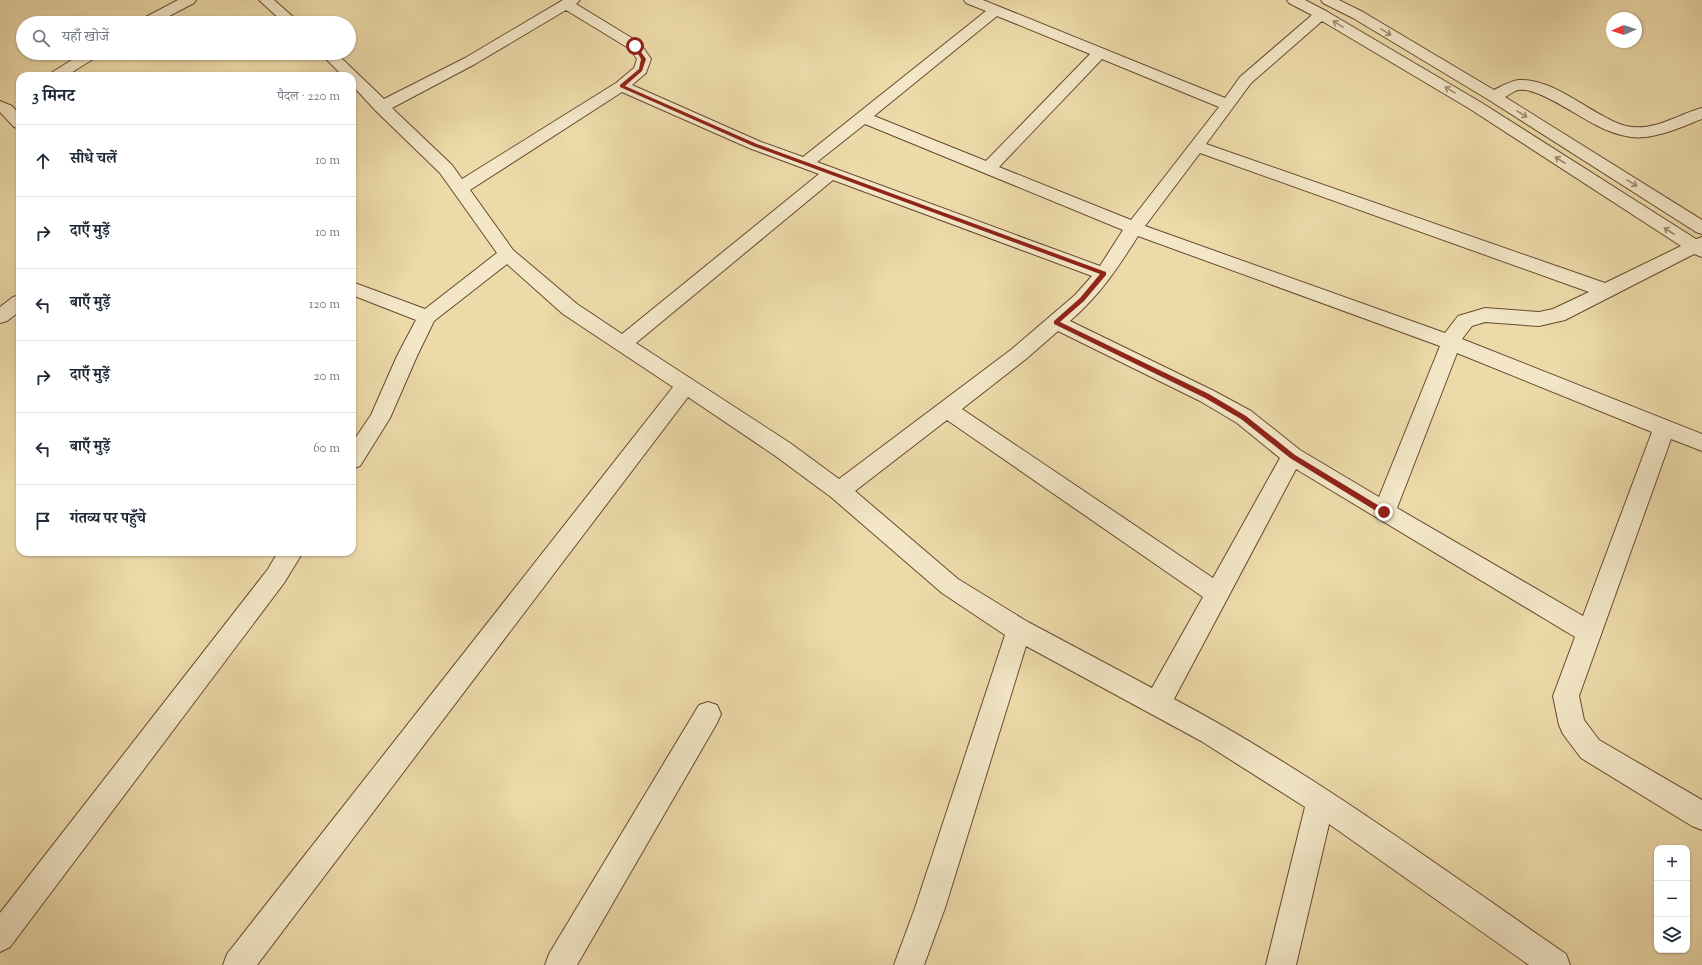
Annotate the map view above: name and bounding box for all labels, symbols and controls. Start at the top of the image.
north arrow [1606,12,1642,48]
search box [16,16,356,60]
one-way arrow [1333,20,1344,28]
icon: search [30,27,52,49]
text: यहाँ खोजें [62,27,109,48]
one-way arrow [1380,29,1392,37]
route start [626,37,644,55]
text: 3 मिनट [32,85,75,109]
one-way arrow [1444,86,1456,94]
text: पैदल · 220 m [277,88,340,106]
one-way arrow [1516,110,1527,118]
text: सीधे चलें [70,149,117,170]
icon: ahead [32,150,54,172]
text: 10 m [315,152,340,170]
one-way arrow [1555,156,1566,164]
one-way arrow [1626,179,1637,187]
text: दाएँ मुड़ें [70,221,110,242]
icon: right [32,222,54,244]
text: 10 m [315,224,340,242]
one-way arrow [1664,227,1675,235]
text: बाएँ मुड़ें [70,293,110,314]
icon: left [32,294,54,316]
text: 120 m [309,296,340,314]
text: दाएँ मुड़ें [70,365,110,386]
icon: right [32,366,54,388]
text: 20 m [314,368,340,386]
text: बाएँ मुड़ें [70,437,110,458]
icon: left [32,438,54,460]
text: 60 m [313,440,340,458]
route end [1375,503,1393,521]
text: गंतव्य पर पहुँचे [70,509,146,530]
icon: arrive [32,510,54,532]
map controls [1654,845,1690,953]
button: + [1654,845,1690,881]
button: − [1654,881,1690,917]
button: layers [1654,917,1690,953]

